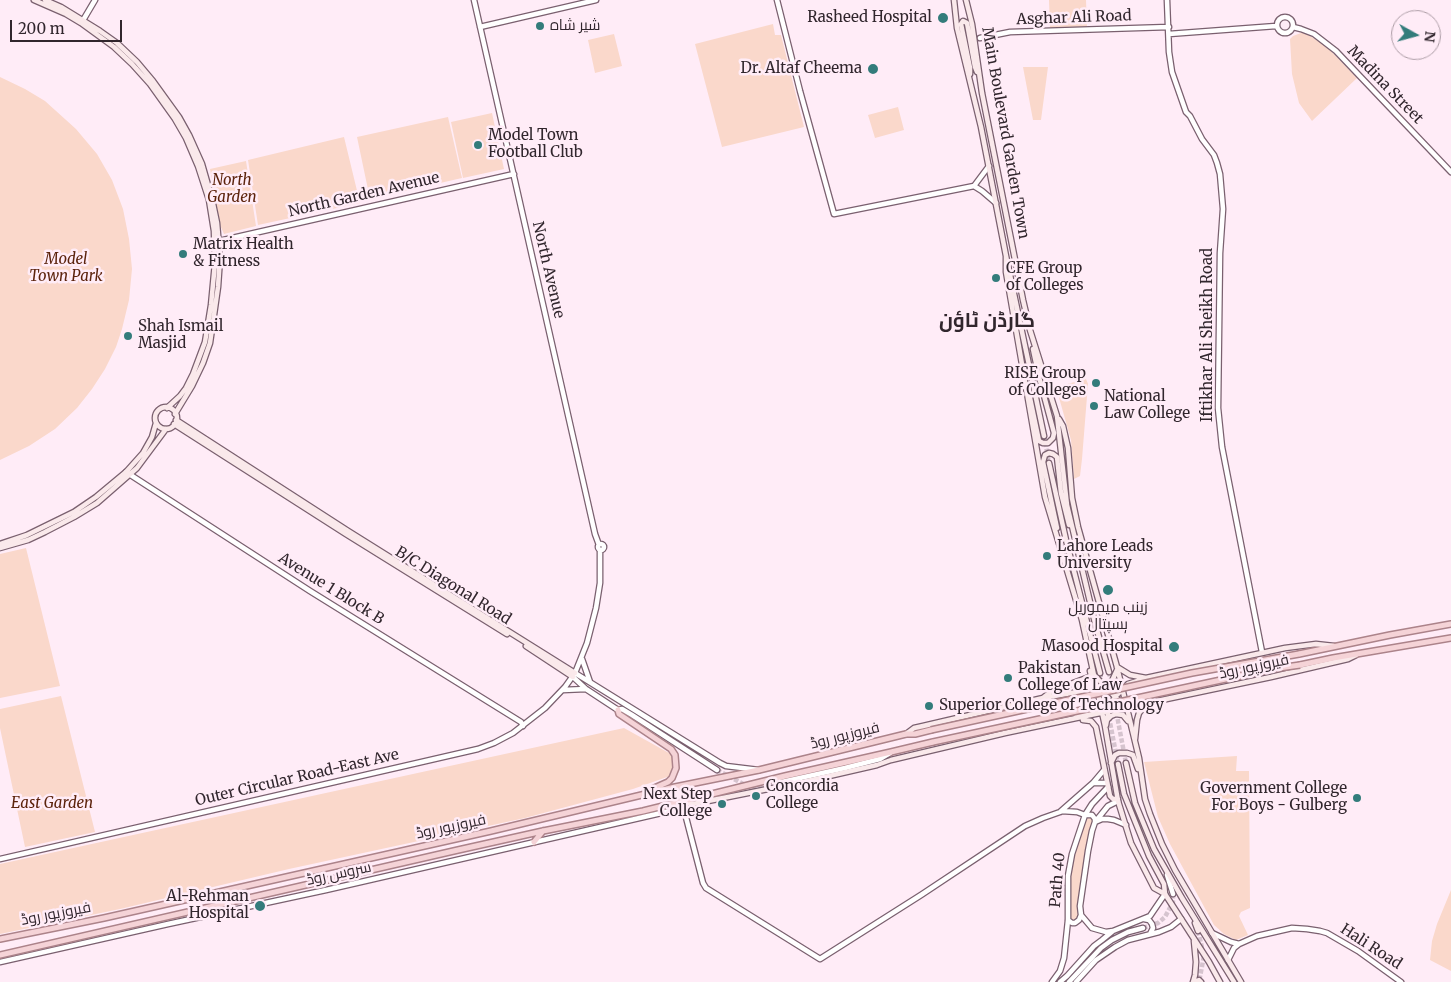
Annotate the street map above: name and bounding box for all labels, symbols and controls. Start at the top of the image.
street label: Asghar Ali Road [1016,7,1132,29]
place label: Rasheed Hospital [807,9,932,27]
scale bar [12,10,125,42]
north arrow [1391,10,1441,60]
marker: Rasheed Hospital [936,11,950,25]
place label: شیر شاہ [550,17,600,35]
text: 200 m [18,19,65,38]
marker: شیر شاہ [534,20,546,32]
street label: Main Boulevard Garden Town [977,26,1033,240]
text: N [1420,30,1440,43]
street label: Madina Street [1343,42,1427,128]
place label: Dr. Altaf Cheema [740,60,862,78]
marker: Dr. Altaf Cheema [866,62,880,76]
place label: Model Town Football Club [488,127,583,162]
marker: Model Town Football Club [472,139,484,151]
street label: North Garden Avenue [287,169,441,221]
park label: North Garden [207,172,257,207]
street label: North Avenue [528,220,568,320]
place label: Matrix Health & Fitness [193,236,294,271]
marker: Matrix Health & Fitness [177,248,189,260]
street label: Iftikhar Ali Sheikh Road [1199,248,1217,422]
park label: Model Town Park [29,251,103,286]
place label: CFE Group of Colleges [1006,260,1084,295]
marker: CFE Group of Colleges [990,272,1002,284]
district label: گارڈن ٹاؤن [939,309,1035,333]
place label: Shah Ismail Masjid [138,318,223,353]
marker: Shah Ismail Masjid [122,330,134,342]
place label: RISE Group of Colleges [1004,365,1086,400]
marker: RISE Group of Colleges [1090,377,1102,389]
place label: National Law College [1104,388,1190,423]
marker: National Law College [1088,400,1100,412]
place label: Lahore Leads University [1057,538,1153,573]
street label: B/C Diagonal Road [392,543,514,629]
street label: Avenue 1 Block B [275,549,387,629]
marker: Lahore Leads University [1041,550,1053,562]
marker: زینب میموریل ہسپتال [1101,583,1115,597]
place label: زینب میموریل ہسپتال [1068,599,1148,634]
place label: Masood Hospital [1041,638,1163,656]
marker: Masood Hospital [1167,640,1181,654]
street label: فیروزپور روڈ [1217,651,1291,683]
place label: Pakistan College of Law [1018,660,1122,695]
marker: Pakistan College of Law [1002,672,1014,684]
place label: Superior College of Technology [939,697,1164,715]
marker: Superior College of Technology [923,700,935,712]
street label: فیروزپور روڈ [808,719,882,753]
street label: Outer Circular Road-East Ave [193,746,401,810]
place label: Concordia College [766,778,839,813]
place label: Government College For Boys - Gulberg [1200,780,1347,815]
place label: Next Step College [643,786,712,821]
marker: Concordia College [750,790,762,802]
marker: Government College For Boys - Gulberg [1351,792,1363,804]
park label: East Garden [11,795,93,813]
marker: Next Step College [716,798,728,810]
street label: فیروزپور روڈ [414,811,488,843]
street label: Path 40 [1047,852,1069,908]
street label: سروس روڈ [305,858,373,890]
place label: Al-Rehman Hospital [166,888,249,923]
street label: فیروزپور روڈ [19,898,93,930]
marker: Al-Rehman Hospital [253,899,267,913]
street label: Hali Road [1337,921,1405,973]

